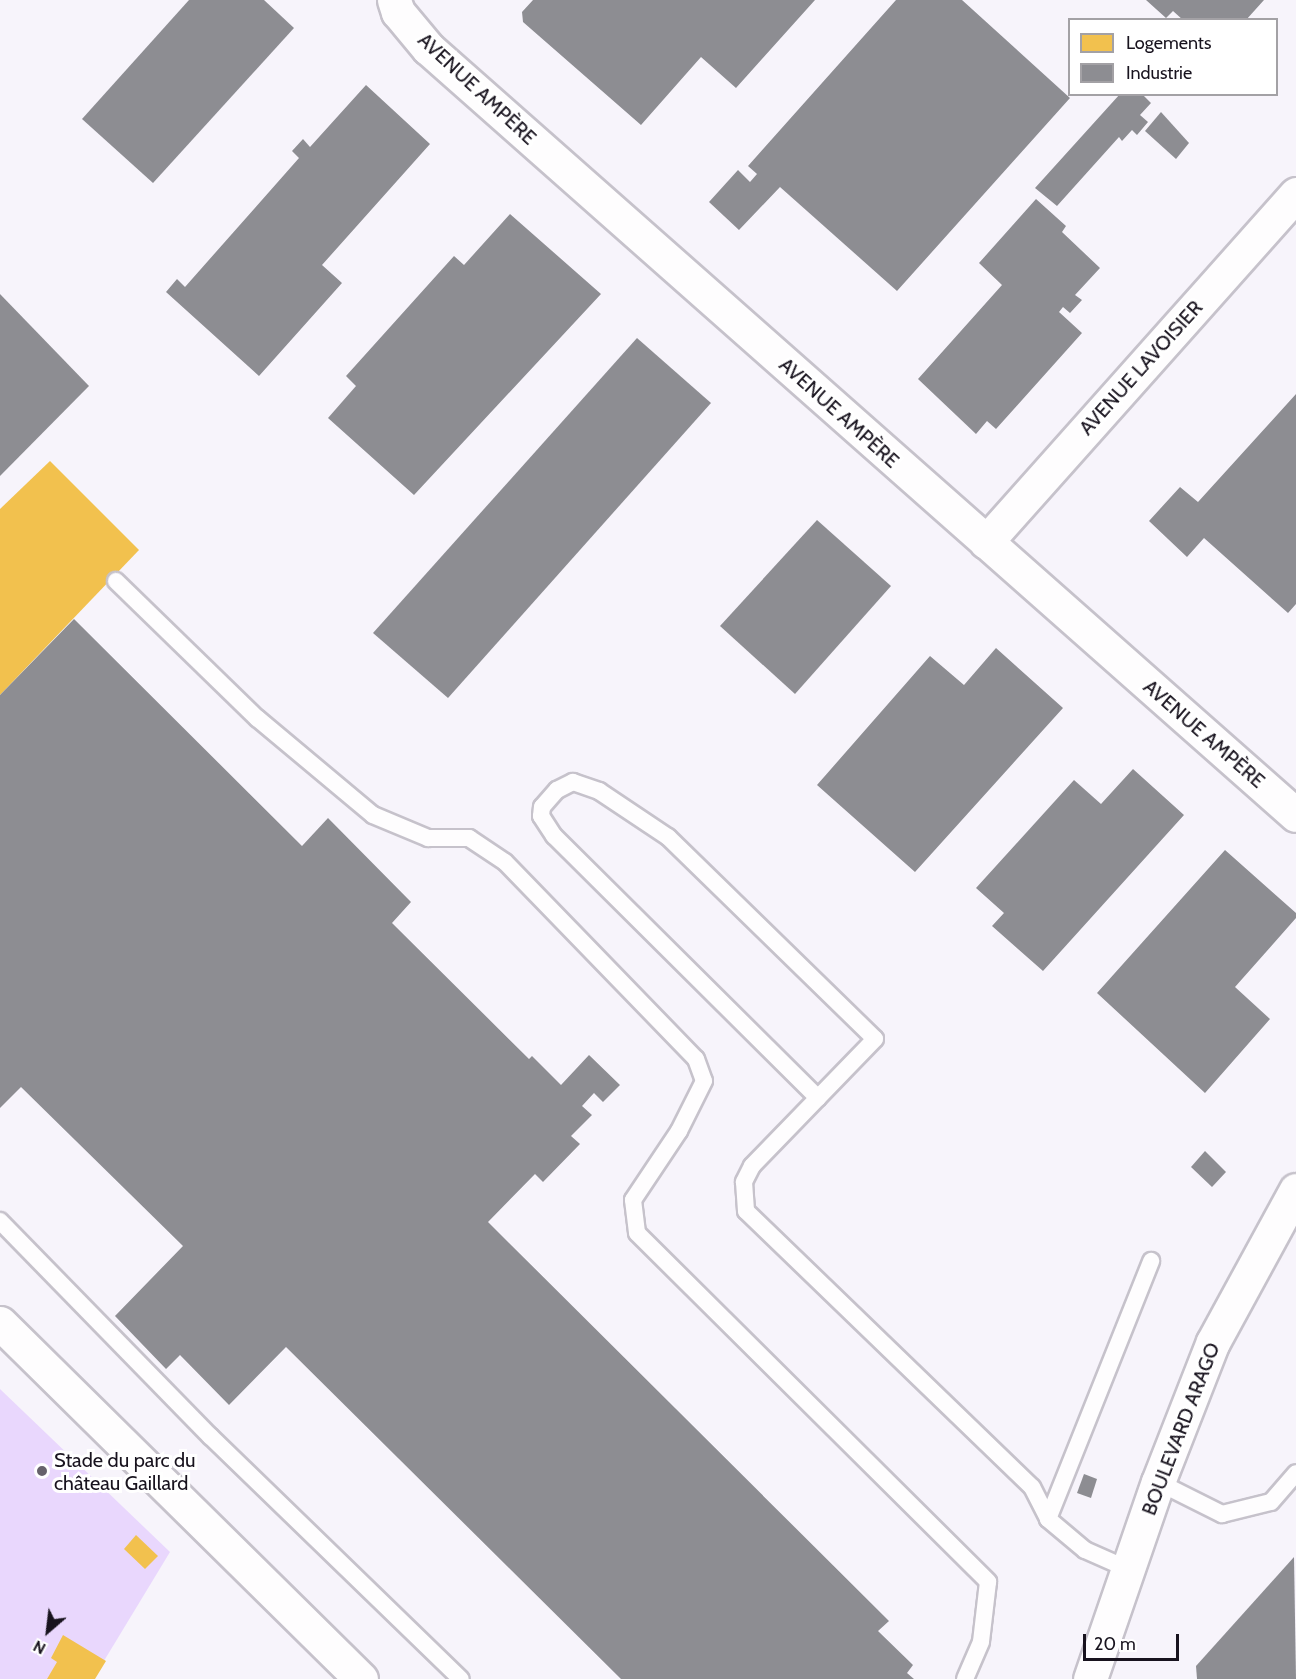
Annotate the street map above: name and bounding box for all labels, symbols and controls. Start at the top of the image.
legend [1068,18,1278,96]
street label: AVENUE AMPÈRE [413,28,541,150]
text: Logements [1126,32,1211,54]
text: Industrie [1126,62,1192,84]
street label: AVENUE LAVOISIER [1074,296,1208,440]
street label: AVENUE AMPÈRE [774,353,904,473]
street label: AVENUE AMPÈRE [1138,675,1270,793]
street label: BOULEVARD ARAGO [1137,1339,1225,1519]
place label: Stade du parc du château Gaillard [54,1448,196,1495]
marker: Stade du parc du château Gaillard [35,1464,49,1478]
north arrow [18,1601,78,1661]
scale bar [1086,1622,1182,1660]
text: 20 m [1094,1633,1136,1655]
text: N [30,1636,49,1658]

